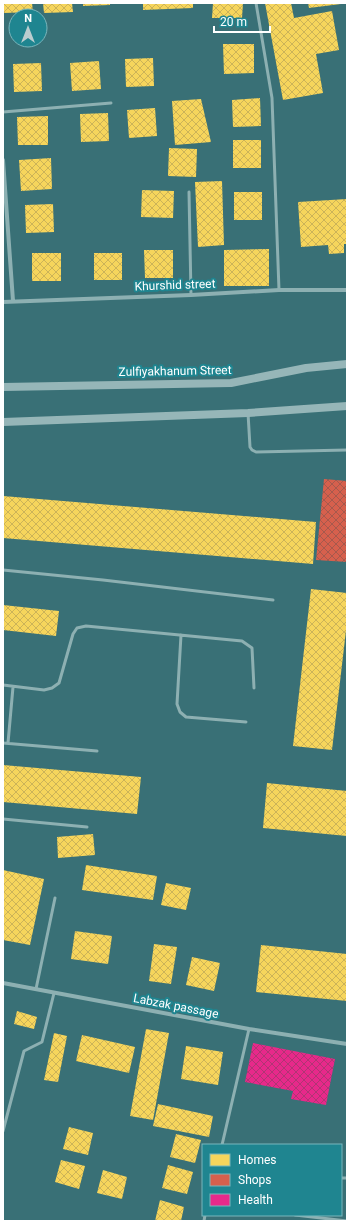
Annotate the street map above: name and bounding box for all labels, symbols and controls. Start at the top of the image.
north arrow [8,8,48,48]
scale bar [214,8,270,34]
text: N [24,12,32,25]
text: 20 m [220,15,247,29]
street label: Khurshid street [134,277,216,293]
street label: Zulfiyakhanum Street [118,363,232,379]
street label: Labzak passage [132,991,220,1021]
legend [202,1144,342,1216]
text: Homes [238,1153,276,1167]
text: Shops [238,1173,272,1187]
text: Health [238,1193,273,1207]

